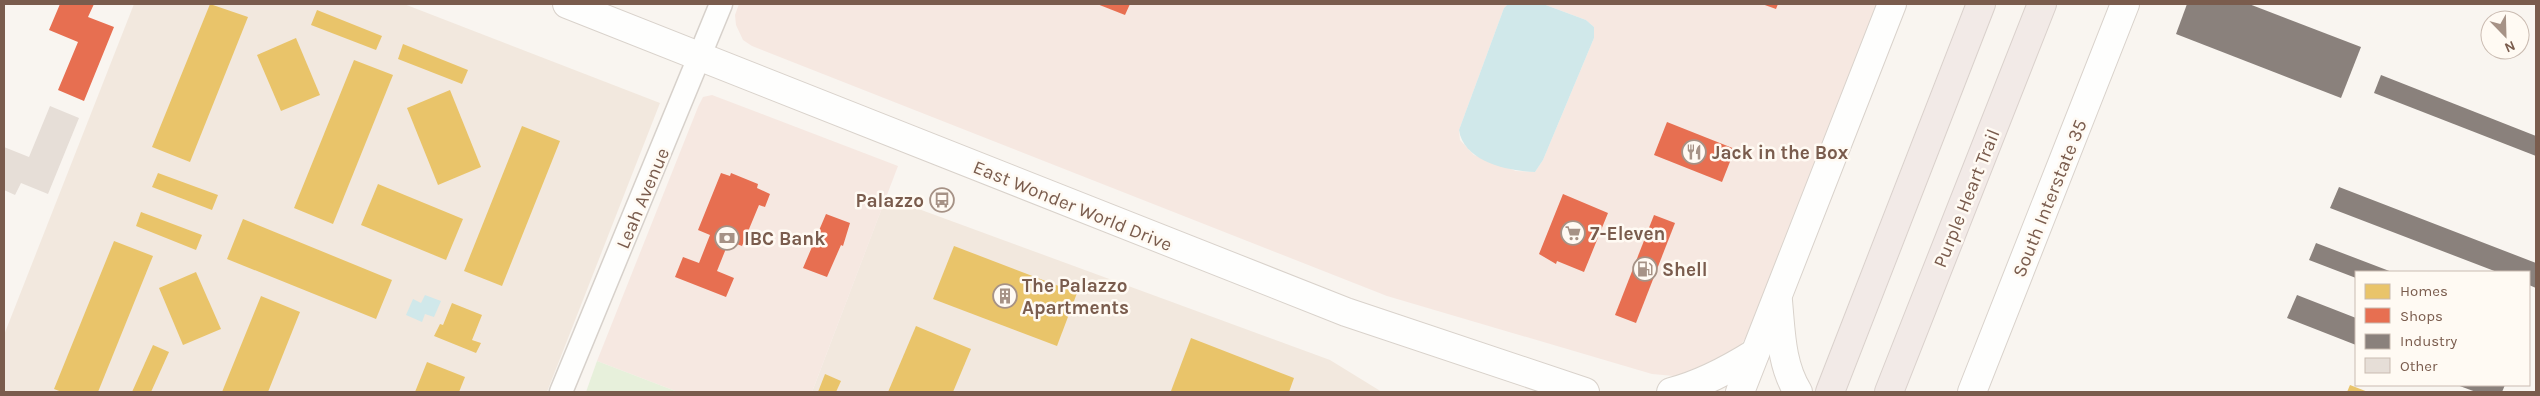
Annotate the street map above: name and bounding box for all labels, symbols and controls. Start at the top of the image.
north arrow [2480,10,2530,60]
text: N [2502,37,2518,56]
street label: South Interstate 35 [2008,116,2092,280]
street label: Purple Heart Trail [1929,126,2005,271]
restaurant icon: Jack in the Box [1681,139,1707,165]
place label: Jack in the Box [1712,142,1849,164]
street label: Leah Avenue [612,145,674,252]
street label: East Wonder World Drive [970,156,1175,256]
bus stop icon: Palazzo [929,187,955,213]
place label: Palazzo [855,190,924,212]
supermarket icon: 7-Eleven [1560,220,1586,246]
place label: 7-Eleven [1590,223,1665,245]
bank icon: IBC Bank [714,225,740,251]
place label: IBC Bank [744,228,825,250]
fuel station icon: Shell [1632,256,1658,282]
place label: Shell [1662,259,1708,281]
legend [2355,271,2530,386]
place label: The Palazzo Apartments [1022,275,1129,319]
text: Homes [2400,282,2448,300]
building icon: The Palazzo Apartments [992,283,1018,309]
text: Shops [2400,307,2443,325]
text: Industry [2400,332,2457,350]
text: Other [2400,357,2438,375]

